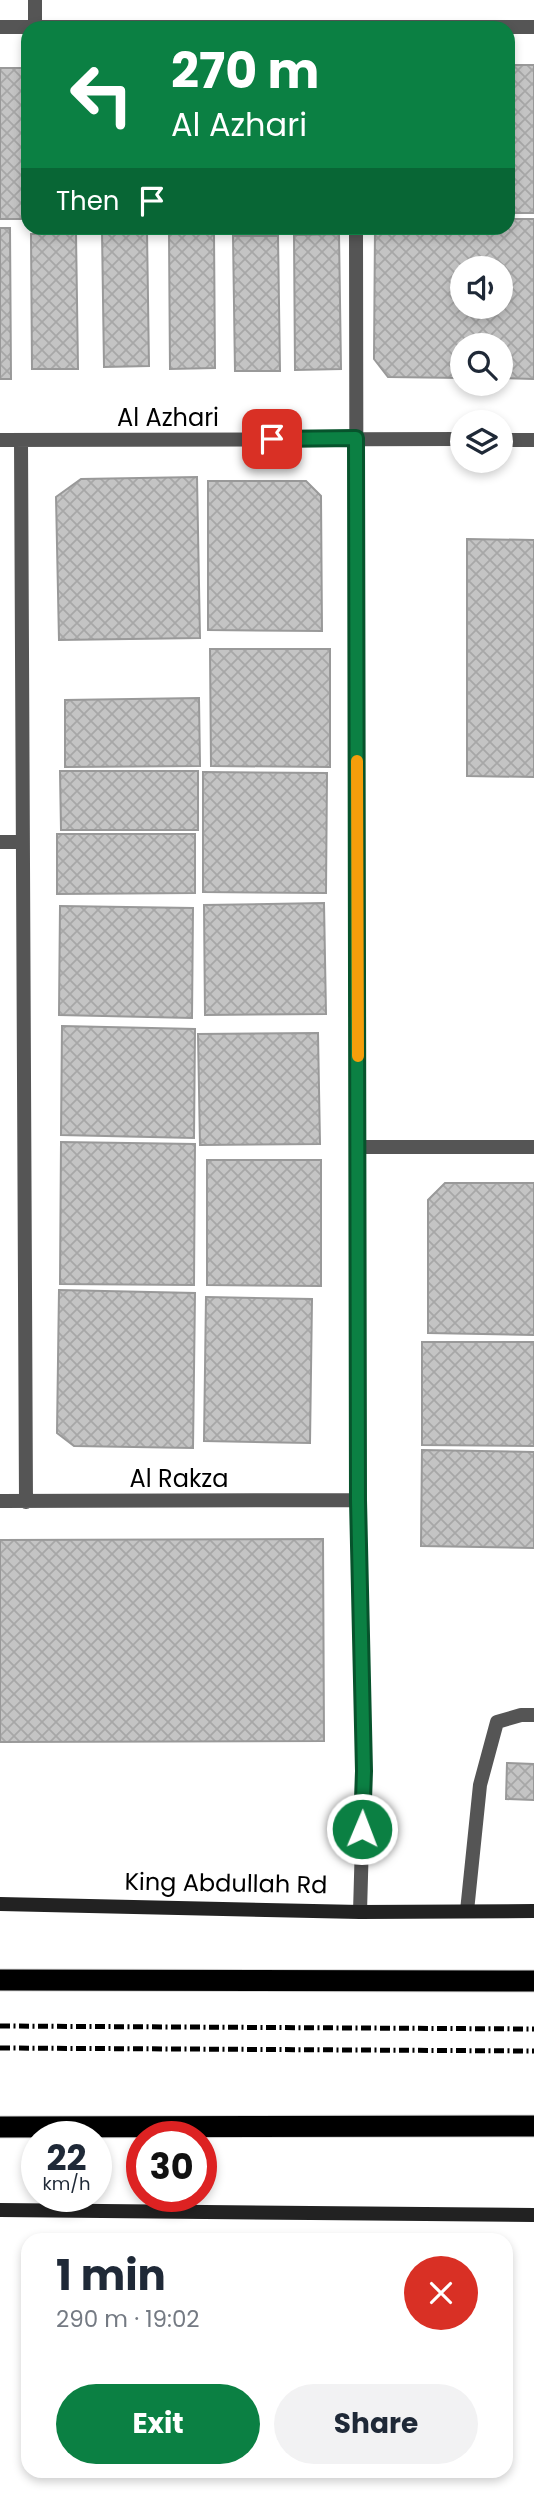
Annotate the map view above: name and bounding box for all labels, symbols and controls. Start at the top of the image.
text: 270 m [171,37,319,105]
icon: left [56,49,147,140]
text: Al Azhari [171,102,307,147]
icon: arrive [133,182,171,220]
text: Then [56,183,119,219]
map controls [450,256,513,473]
button: sound [450,256,513,319]
button: search [450,333,513,396]
street label: Al Azhari [117,401,219,434]
pin [242,409,302,469]
button: layers [450,410,513,473]
icon: arrive [253,420,291,458]
street label: Al Rakza [130,1462,228,1495]
position arrow [325,1792,399,1866]
street label: King Abdullah Rd [124,1865,328,1901]
speed limit sign: 30 [126,2121,217,2212]
text: 22 [47,2133,86,2182]
text: km/h [43,2171,90,2196]
text: 1 min [56,2246,166,2305]
button: close [404,2256,478,2330]
text: 290 m · 19:02 [56,2303,200,2335]
button: Exit [56,2384,260,2464]
button: Share [274,2384,478,2464]

